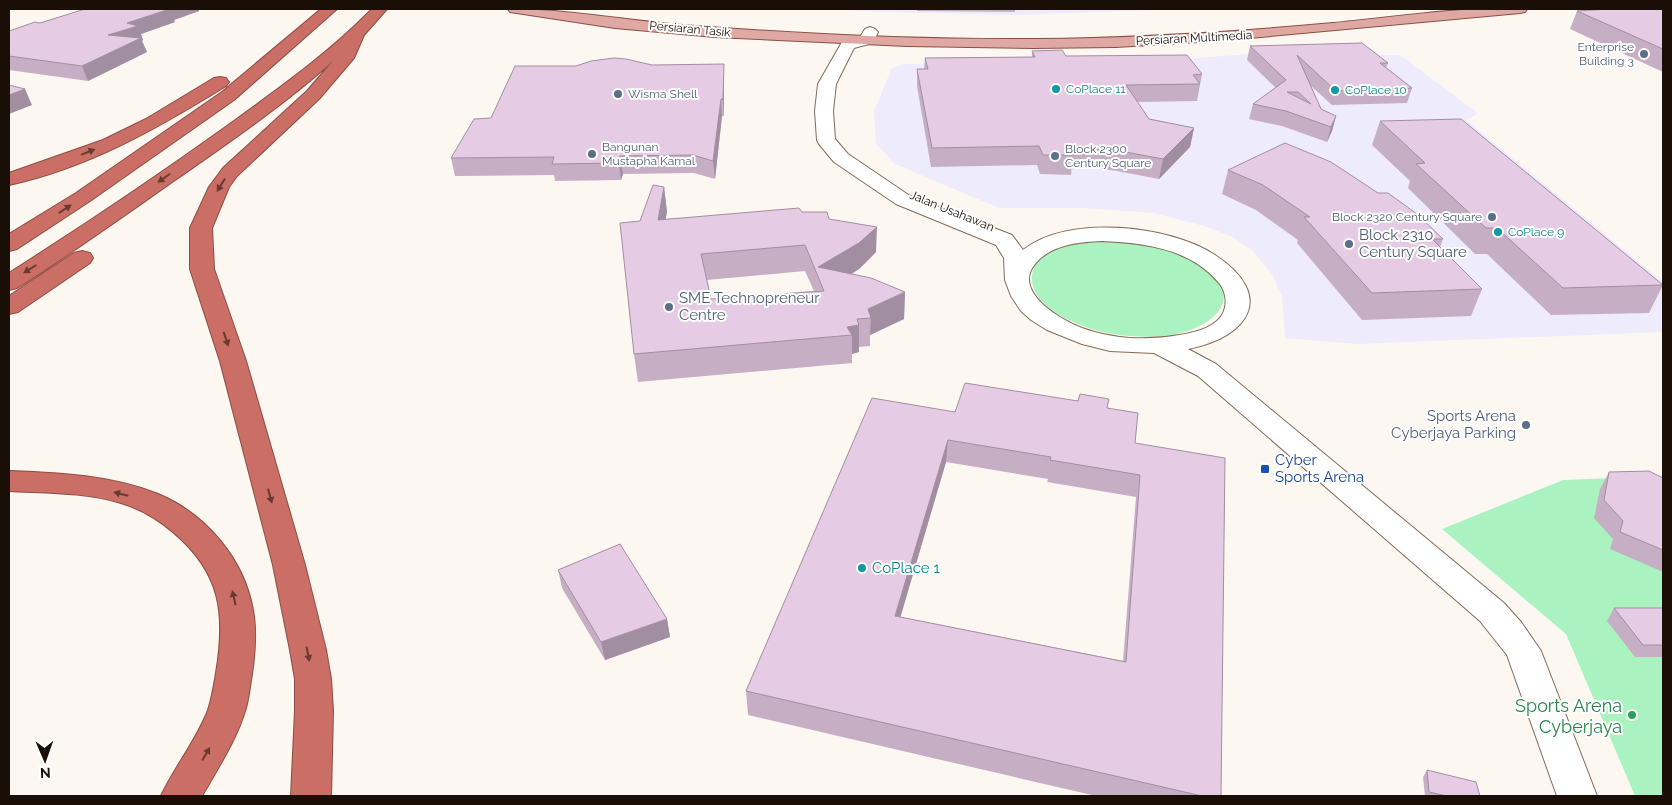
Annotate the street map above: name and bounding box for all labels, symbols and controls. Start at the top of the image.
street label: Persiaran Tasik [649,18,732,40]
street label: Persiaran Multimedia [1135,28,1253,48]
place label: Enterprise Building 3 [1578,40,1634,68]
marker: Enterprise Building 3 [1638,48,1650,60]
place label: CoPlace 11 [1066,82,1125,96]
marker: CoPlace 11 [1050,83,1062,95]
place label: CoPlace 10 [1345,83,1407,97]
marker: CoPlace 10 [1329,84,1341,96]
place label: Wisma Shell [628,87,698,101]
marker: Wisma Shell [612,88,624,100]
place label: Bangunan Mustapha Kamal [602,140,696,168]
place label: Block 2300 Century Square [1065,142,1151,170]
one-way arrow [81,148,95,156]
marker: Bangunan Mustapha Kamal [586,148,598,160]
marker: Block 2300 Century Square [1049,150,1061,162]
one-way arrow [158,173,171,183]
one-way arrow [216,179,225,192]
street label: Jalan Usahawan [908,188,996,234]
one-way arrow [58,204,71,214]
place label: Block 2320 Century Square [1332,210,1482,224]
marker: Block 2320 Century Square [1486,211,1498,223]
place label: CoPlace 9 [1508,225,1564,239]
place label: Block 2310 Century Square [1359,226,1467,261]
marker: CoPlace 9 [1492,226,1504,238]
marker: Block 2310 Century Square [1343,238,1355,250]
one-way arrow [23,265,36,274]
place label: SME Technopreneur Centre [679,289,820,324]
marker: SME Technopreneur Centre [663,301,675,313]
one-way arrow [223,332,230,347]
place label: Sports Arena Cyberjaya Parking [1391,407,1516,442]
marker: Sports Arena Cyberjaya Parking [1520,419,1532,431]
place label: Cyber Sports Arena [1275,451,1364,486]
marker: Cyber Sports Arena [1259,463,1271,475]
one-way arrow [266,488,274,503]
one-way arrow [113,490,128,498]
place label: CoPlace 1 [872,559,940,577]
marker: CoPlace 1 [856,562,868,574]
one-way arrow [230,591,238,606]
one-way arrow [305,646,313,662]
place label: Sports Arena Cyberjaya [1515,695,1622,737]
marker: Sports Arena Cyberjaya [1626,709,1638,721]
north arrow [20,735,70,785]
one-way arrow [202,748,211,761]
text: N [40,765,51,781]

